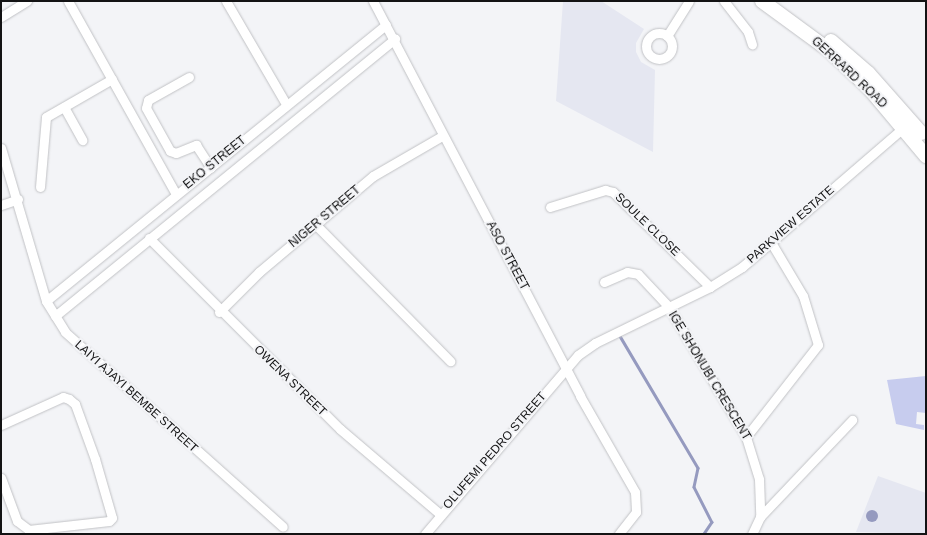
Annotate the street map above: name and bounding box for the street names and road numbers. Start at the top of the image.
street label: GERRARD ROAD [808,34,890,112]
street label: EKO STREET [181,133,249,193]
street label: NIGER STREET [286,183,364,251]
street label: PARKVIEW ESTATE [745,183,837,267]
street label: SOULE CLOSE [612,190,682,260]
street label: ASO STREET [483,219,531,293]
street label: IGE SHONUBI CRESCENT [665,309,753,443]
street label: LAIYI AJAYI BEMBE STREET [71,338,201,456]
street label: OWENA STREET [250,342,330,420]
street label: OLUFEMI PEDRO STREET [440,390,550,512]

